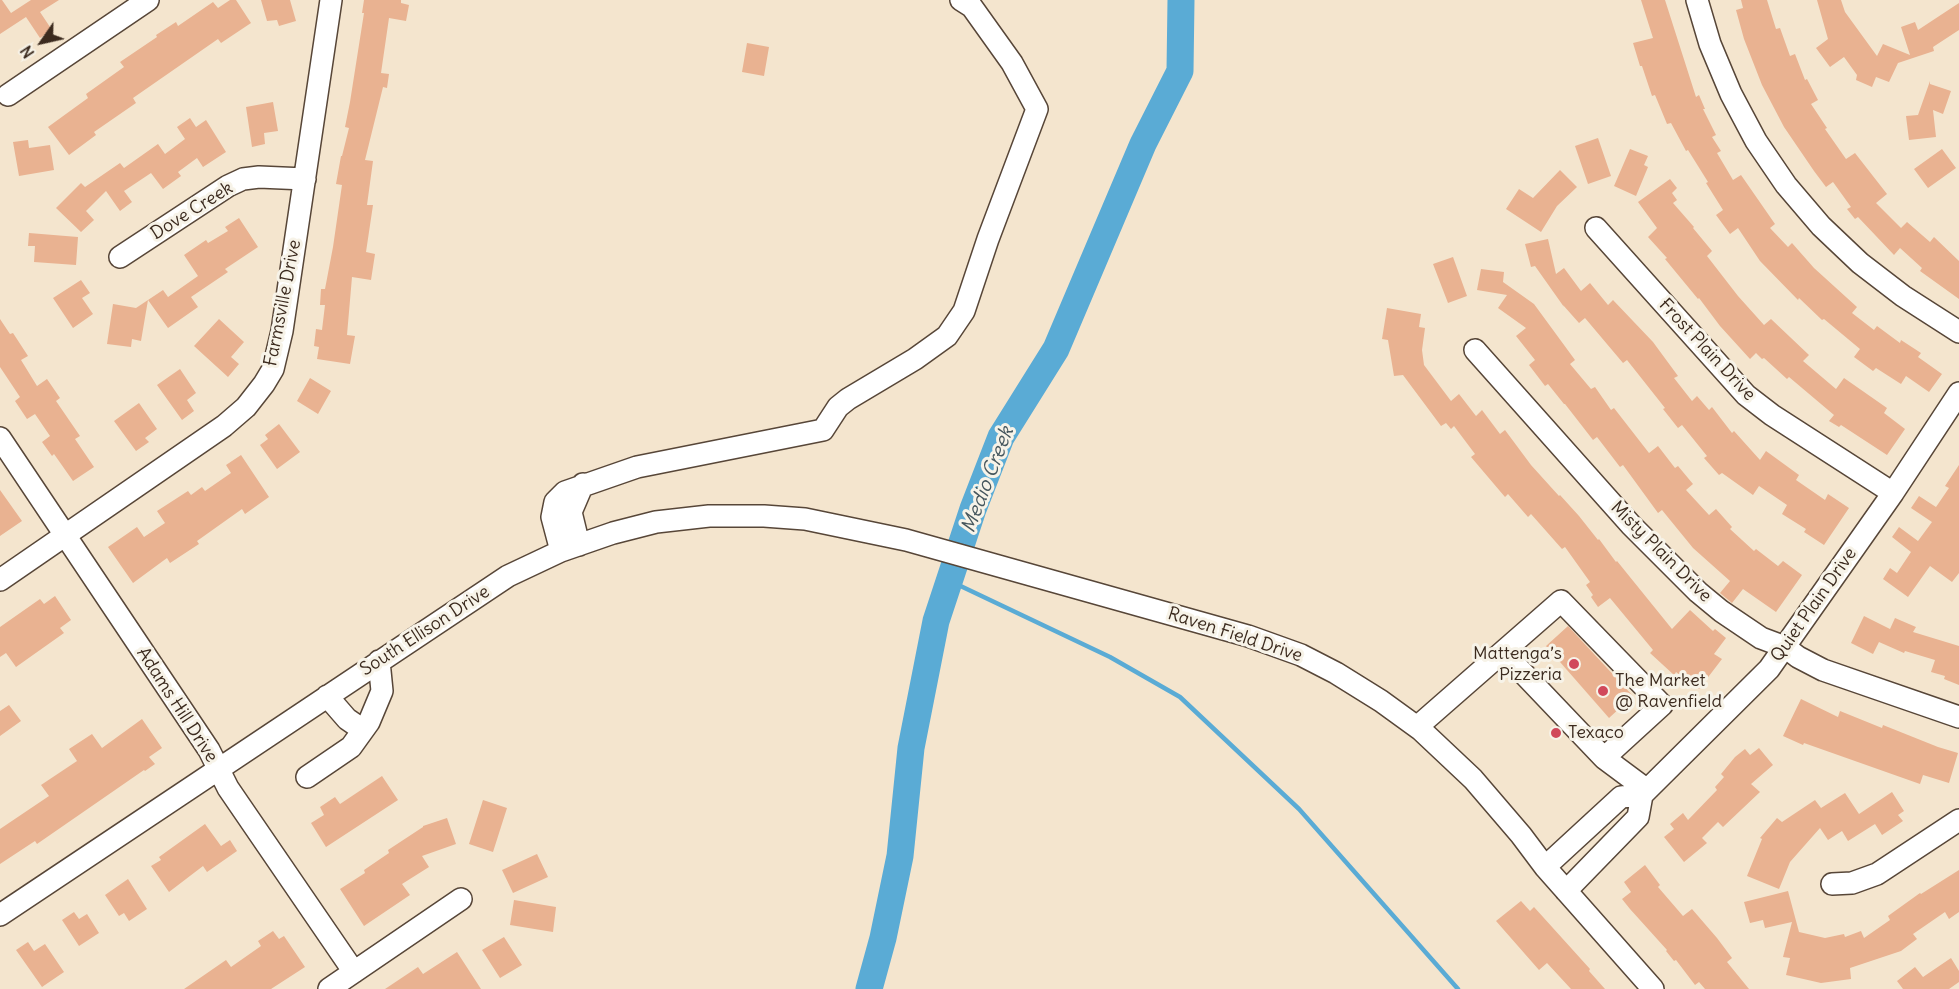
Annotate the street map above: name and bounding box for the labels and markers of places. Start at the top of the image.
place label: Mattenga’s Pizzeria [1473,643,1562,686]
marker: Mattenga’s Pizzeria [1567,657,1581,671]
place label: The Market @ Ravenfield [1615,670,1722,712]
marker: The Market @ Ravenfield [1596,684,1610,698]
place label: Texaco [1568,722,1624,744]
marker: Texaco [1549,726,1563,740]

